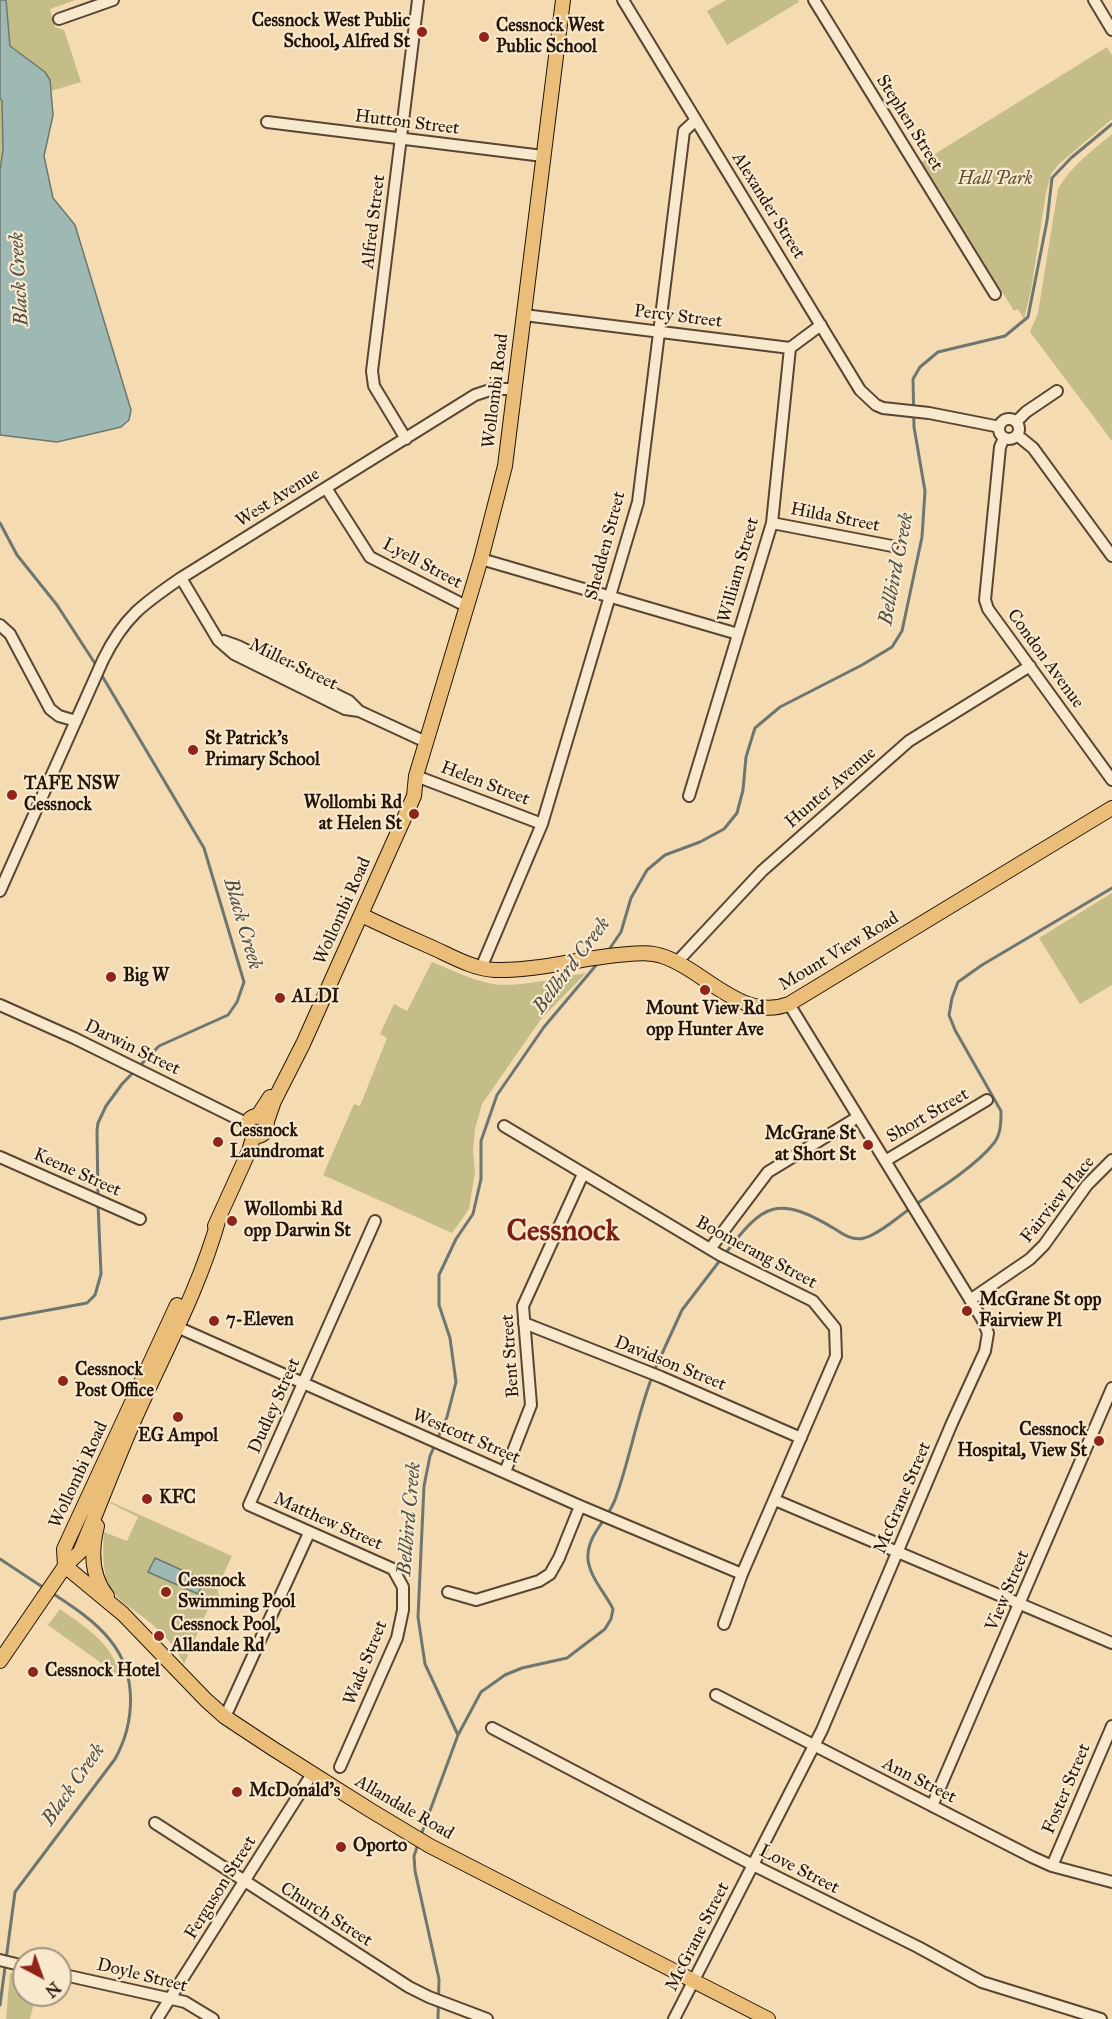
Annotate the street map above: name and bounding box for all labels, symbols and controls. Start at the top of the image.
place label: Cessnock West Public School, Alfred St [252,11,410,54]
place label: Cessnock West Public School [496,16,604,58]
marker: Cessnock West Public School, Alfred St [415,25,429,39]
marker: Cessnock West Public School [477,30,491,44]
street label: Stephen Street [871,71,947,175]
street label: Hutton Street [353,106,461,140]
street label: Alexander Street [727,149,809,263]
park label: Hall Park [957,169,1033,191]
street label: Alfred Street [358,174,390,270]
water label: Black Creek [6,231,34,327]
street label: Percy Street [633,301,723,333]
street label: Wollombi Road [478,333,514,449]
street label: West Avenue [232,464,324,532]
street label: Shedden Street [581,489,631,603]
street label: Hilda Street [788,499,882,537]
water label: Bellbird Creek [874,511,920,627]
street label: William Street [714,515,764,625]
street label: Lyell Street [378,534,466,594]
street label: Condon Avenue [1002,605,1088,713]
street label: Miller Street [245,634,341,696]
place label: St Patrick's Primary School [205,729,320,771]
marker: St Patrick's Primary School [186,743,200,757]
street label: Hunter Avenue [781,743,881,833]
street label: Helen Street [437,757,533,811]
place label: TAFE NSW Cessnock [24,774,119,816]
marker: TAFE NSW Cessnock [5,788,19,802]
place label: Wollombi Rd at Helen St [304,793,402,836]
marker: Wollombi Rd at Helen St [407,807,421,821]
street label: Wollombi Road [310,854,376,968]
water label: Black Creek [217,875,267,973]
street label: Mount View Road [775,908,903,996]
water label: Bellbird Creek [528,913,616,1019]
place label: Big W [123,966,169,988]
marker: Big W [104,970,118,984]
marker: Mount View Rd opp Hunter Ave [698,983,712,997]
place label: ALDI [292,987,339,1009]
marker: ALDI [273,991,287,1005]
place label: Mount View Rd opp Hunter Ave [645,999,765,1042]
street label: Darwin Street [81,1016,183,1080]
street label: Short Street [883,1084,973,1148]
place label: Cessnock Laundromat [230,1121,324,1164]
place label: McGrane St at Short St [765,1124,856,1166]
marker: Cessnock Laundromat [211,1135,225,1149]
marker: McGrane St at Short St [861,1138,875,1152]
street label: Keene Street [30,1144,124,1202]
street label: Fairview Place [1016,1152,1100,1248]
place label: Wollombi Rd opp Darwin St [244,1200,351,1242]
street label: Boomerang Street [692,1212,820,1294]
marker: Wollombi Rd opp Darwin St [225,1214,239,1228]
district label: Cessnock [507,1215,619,1251]
place label: McGrane St opp Fairview Pl [979,1290,1101,1332]
marker: McGrane St opp Fairview Pl [960,1304,974,1318]
place label: 7-Eleven [226,1310,294,1332]
street label: Bent Street [497,1313,525,1399]
marker: 7-Eleven [207,1314,221,1328]
street label: Davidson Street [611,1332,729,1396]
street label: Dudley Street [244,1355,306,1457]
place label: Cessnock Post Office [75,1360,154,1402]
marker: Cessnock Post Office [56,1374,70,1388]
street label: Westcott Street [409,1405,523,1469]
marker: EG Ampol [171,1410,185,1424]
street label: Wollombi Road [45,1418,113,1532]
place label: Cessnock Hospital, View St [957,1420,1087,1462]
place label: EG Ampol [138,1426,218,1448]
marker: Cessnock Hospital, View St [1092,1434,1106,1448]
street label: McGrane Street [870,1439,936,1557]
water label: Bellbird Creek [393,1461,427,1577]
place label: KFC [159,1488,196,1510]
street label: Matthew Street [270,1488,386,1556]
marker: KFC [140,1492,154,1506]
street label: View Street [981,1548,1035,1634]
place label: Cessnock Swimming Pool [178,1571,295,1614]
marker: Cessnock Swimming Pool [159,1585,173,1599]
place label: Cessnock Pool, Allandale Rd [171,1615,281,1658]
street label: Wade Street [339,1618,393,1708]
marker: Cessnock Pool, Allandale Rd [152,1629,166,1643]
place label: Cessnock Hotel [45,1661,160,1683]
marker: Cessnock Hotel [26,1665,40,1679]
water label: Black Creek [37,1740,111,1830]
street label: Foster Street [1038,1740,1096,1838]
street label: Ann Street [878,1753,960,1809]
street label: Allandale Road [351,1771,457,1845]
place label: McDonald's [249,1781,340,1803]
marker: McDonald's [230,1785,244,1799]
street label: Ferguson Street [181,1832,261,1944]
place label: Oporto [353,1836,407,1858]
marker: Oporto [334,1840,348,1854]
street label: Love Street [755,1841,843,1899]
street label: Church Street [276,1878,376,1952]
street label: McGrane Street [661,1879,735,1995]
north arrow [12,1947,72,2007]
street label: Doyle Street [95,1954,189,1998]
text: N [41,1978,64,2001]

